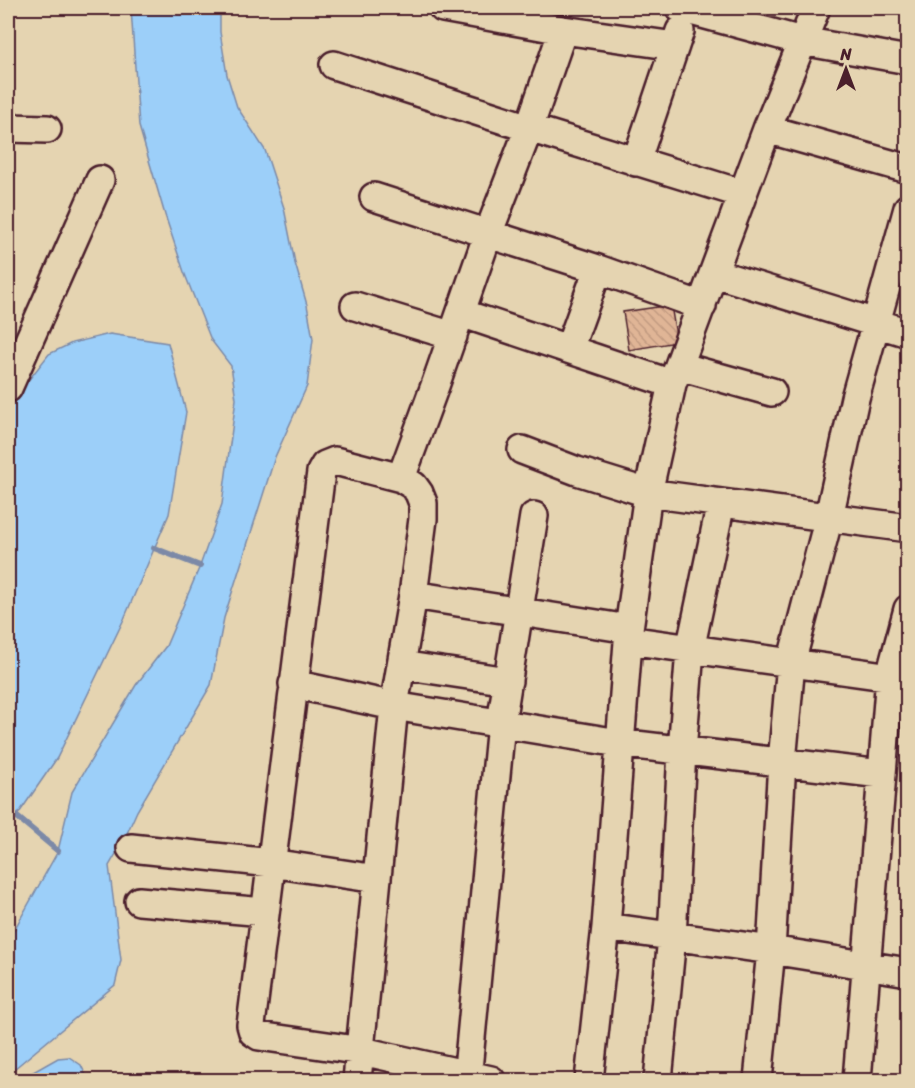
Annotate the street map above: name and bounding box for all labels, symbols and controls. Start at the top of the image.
north arrow [816,39,876,99]
text: N [839,40,852,69]

